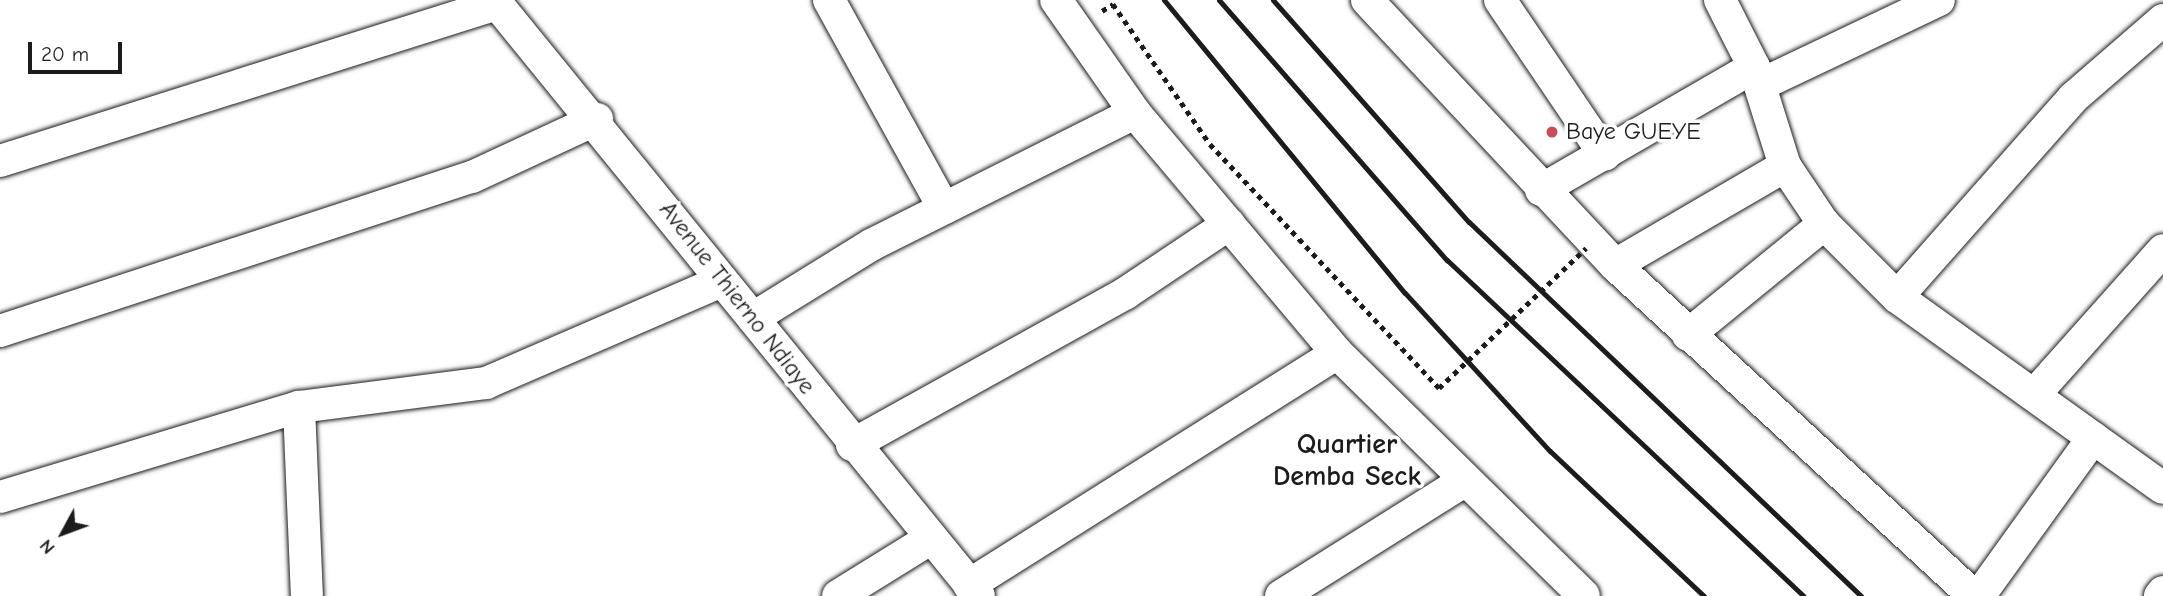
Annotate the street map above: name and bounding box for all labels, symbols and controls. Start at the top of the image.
scale bar [32,28,126,72]
text: 20 m [41,42,89,66]
place label: Baye GUEYE [1566,118,1701,146]
marker: Baye GUEYE [1544,124,1560,140]
street label: Avenue Thierno Ndiaye [653,196,821,400]
district label: Quartier Demba Seck [1273,427,1421,493]
north arrow [28,498,98,568]
text: N [35,535,60,559]

